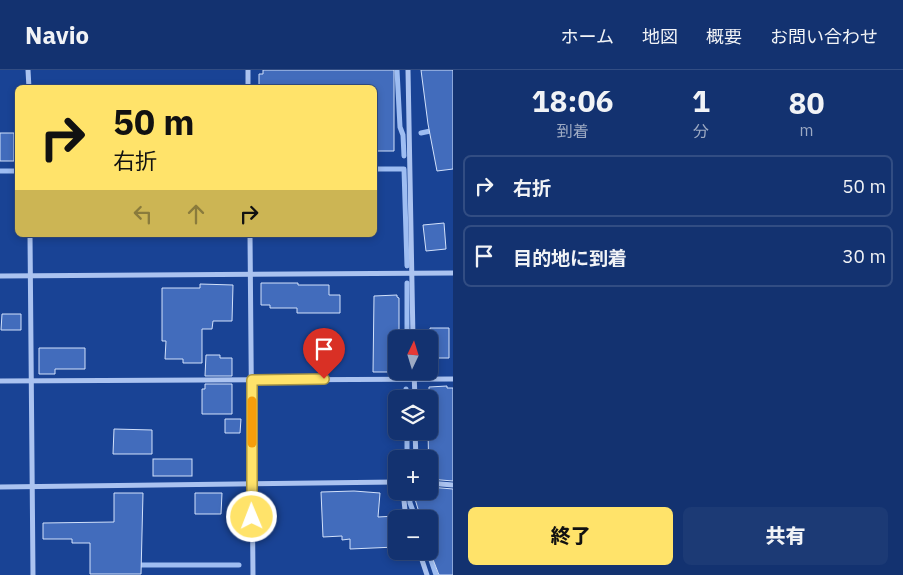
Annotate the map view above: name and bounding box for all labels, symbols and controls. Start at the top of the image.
text: Navio [25,19,89,51]
text: ホーム [561,25,614,48]
text: 地図 [642,25,678,48]
text: 概要 [706,25,742,48]
text: お問い合わせ [770,25,878,48]
text: 18:06 [532,81,613,120]
text: 1 [692,81,710,120]
text: 80 [788,83,824,122]
text: 50 m [113,99,195,145]
icon: right [30,105,95,170]
text: m [799,120,813,140]
text: 到着 [556,121,588,141]
text: 分 [693,121,709,141]
text: 右折 [113,146,157,175]
icon: right [470,172,498,200]
text: 50 m [842,174,886,198]
text: 右折 [513,176,551,200]
icon: left [129,200,157,228]
icon: ahead [182,200,210,228]
icon: right [235,200,263,228]
icon: arrive [470,242,498,270]
text: 30 m [842,244,886,268]
text: 目的地に到着 [513,246,627,270]
pin [303,328,345,379]
north arrow [388,330,438,380]
map controls [388,330,438,560]
icon: arrive [310,335,338,363]
button: layers [388,390,438,440]
button: + [388,450,438,500]
position arrow [225,490,277,542]
button: 終了 [468,507,673,565]
button: 共有 [683,507,888,565]
button: − [388,510,438,560]

